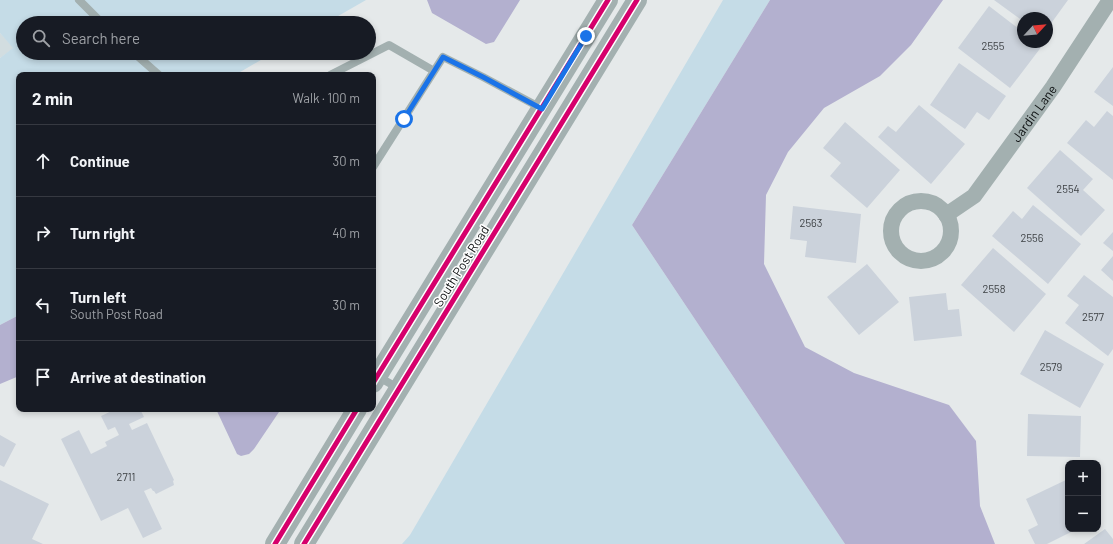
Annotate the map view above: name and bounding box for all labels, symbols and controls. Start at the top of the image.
north arrow [1017,12,1053,48]
search box [16,16,376,60]
icon: search [30,27,52,49]
route end [577,27,595,45]
text: Search here [62,29,140,47]
house number: 2555 [982,39,1005,52]
street label: Jardin Lane [1008,81,1060,145]
text: 2 min [32,88,73,108]
text: Walk · 100 m [293,90,360,106]
route start [395,110,413,128]
icon: ahead [32,150,54,172]
text: Continue [70,152,130,170]
text: 30 m [333,153,360,169]
house number: 2554 [1056,182,1080,195]
house number: 2563 [800,216,822,229]
icon: right [32,222,54,244]
street label: South Post Road [430,222,492,310]
text: Turn right [70,224,135,242]
text: 40 m [332,225,360,241]
house number: 2556 [1021,231,1044,244]
house number: 2558 [983,282,1006,295]
text: Turn left [70,288,126,306]
icon: left [32,294,54,316]
text: 30 m [333,297,360,313]
text: South Post Road [70,306,163,322]
house number: 2577 [1082,310,1104,323]
house number: 2579 [1040,360,1063,373]
icon: arrive [32,366,54,388]
text: Arrive at destination [70,368,206,386]
map controls [1065,460,1101,532]
button: + [1065,460,1101,496]
house number: 2711 [117,470,135,483]
button: − [1065,496,1101,532]

